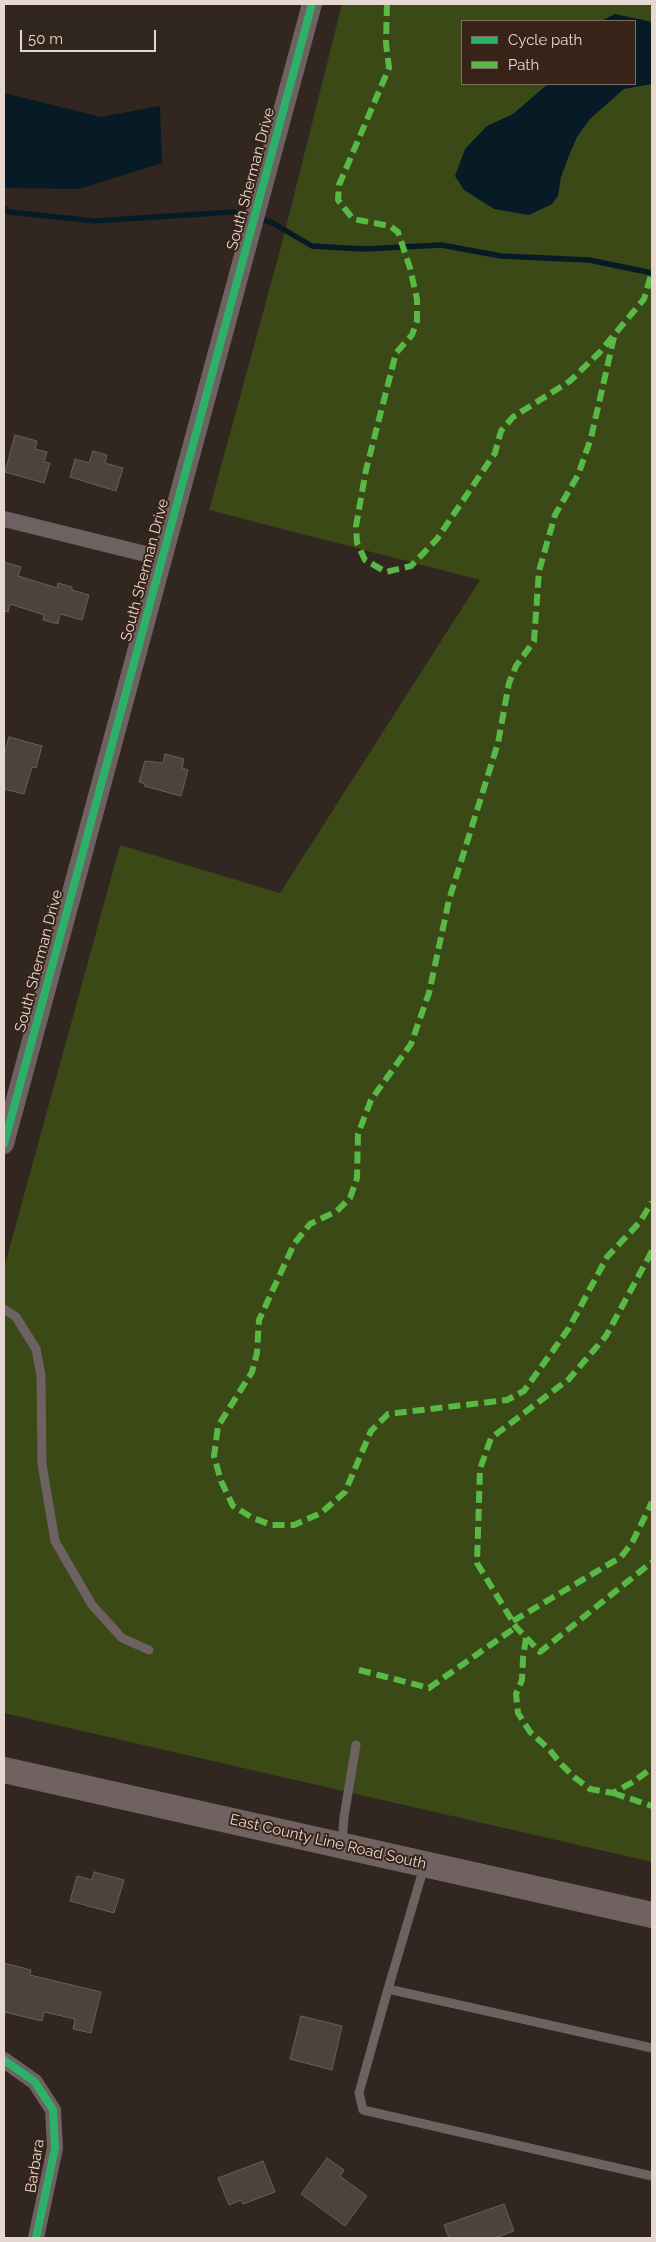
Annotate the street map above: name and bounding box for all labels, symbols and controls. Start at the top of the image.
scale bar [22,20,159,52]
legend [461,20,636,85]
text: 50 m [28,30,63,48]
text: Cycle path [508,31,582,49]
text: Path [508,56,539,74]
street label: South Sherman Drive [223,106,279,252]
street label: South Sherman Drive [117,497,173,643]
street label: South Sherman Drive [11,888,67,1034]
street label: East County Line Road South [228,1811,428,1873]
street label: Barbara [22,2138,48,2194]

